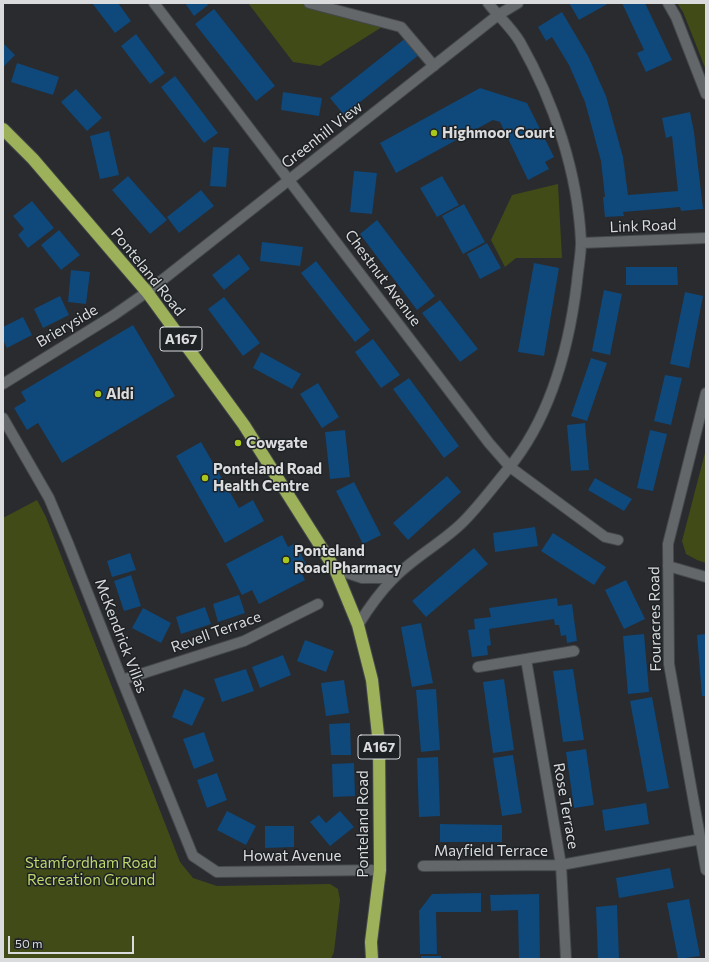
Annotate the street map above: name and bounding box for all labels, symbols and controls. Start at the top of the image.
street label: Greenhill View [278,98,366,172]
place label: Highmoor Court [442,124,555,142]
marker: Highmoor Court [429,128,439,138]
street label: Link Road [609,216,677,236]
street label: Ponteland Road [107,225,189,319]
street label: Chestnut Avenue [341,226,425,330]
street label: Brieryside [33,301,101,351]
road number: A167 [160,327,202,351]
place label: Aldi [106,385,134,403]
marker: Aldi [93,389,103,399]
place label: Cowgate [246,434,308,452]
marker: Cowgate [233,438,243,448]
place label: Ponteland Road Health Centre [213,460,322,495]
marker: Ponteland Road Health Centre [200,473,210,483]
place label: Ponteland Road Pharmacy [294,542,401,577]
marker: Ponteland Road Pharmacy [281,555,291,565]
street label: Fouracres Road [645,566,665,672]
street label: McKendrick Villas [91,576,151,696]
street label: Revell Terrace [169,607,263,657]
road number: A167 [358,735,400,759]
street label: Rose Terrace [550,761,582,851]
street label: Ponteland Road [354,770,372,878]
street label: Mayfield Terrace [434,842,548,860]
street label: Howat Avenue [243,847,341,865]
park label: Stamfordham Road Recreation Ground [25,854,157,889]
scale bar [10,928,136,954]
text: 50 m [15,936,43,950]

